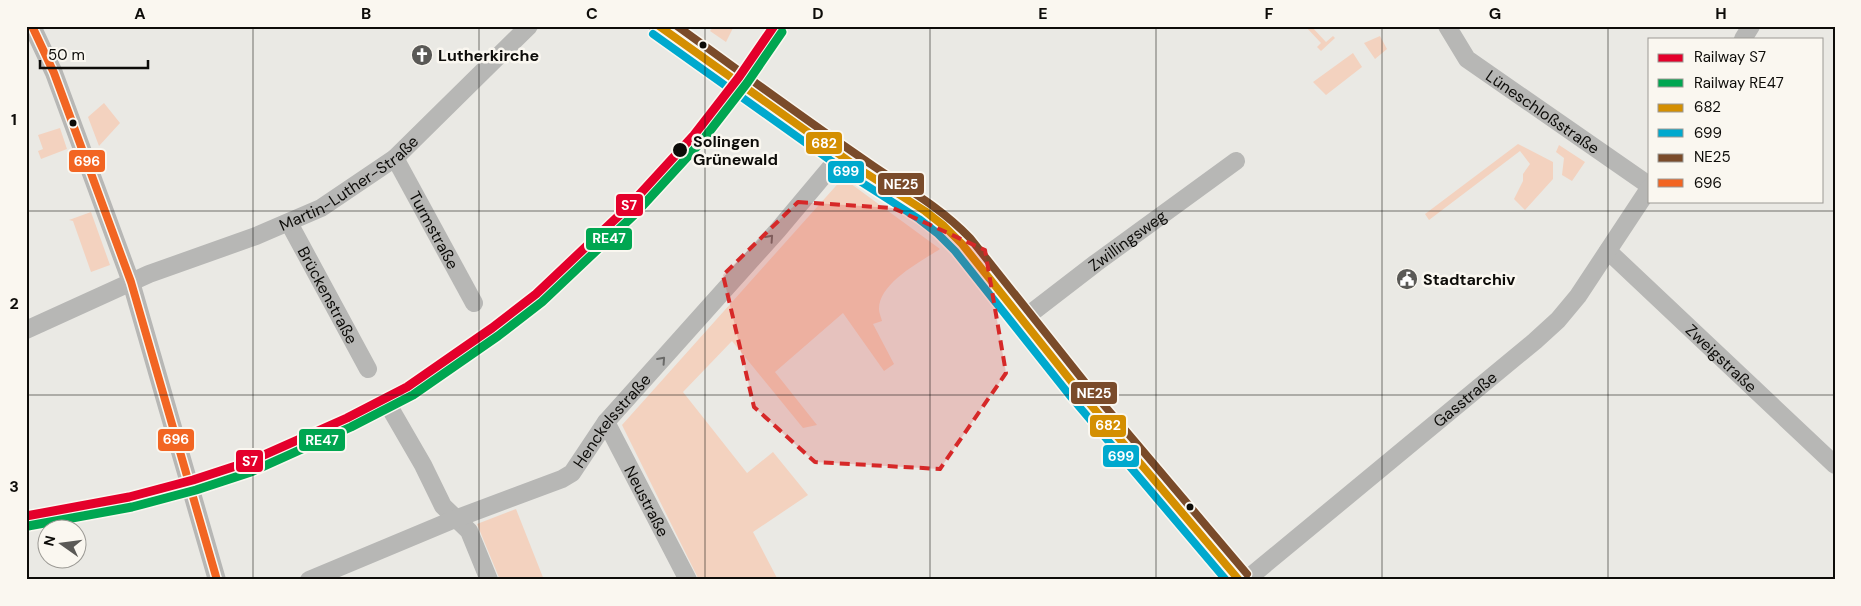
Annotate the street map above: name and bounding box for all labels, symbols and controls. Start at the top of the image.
text: A [134,3,146,24]
text: B [361,3,371,24]
text: C [586,3,598,24]
text: D [812,3,824,24]
text: E [1038,3,1048,24]
text: F [1265,3,1274,24]
text: G [1489,3,1501,24]
text: H [1715,3,1727,24]
scale bar [40,38,148,70]
legend [1648,38,1824,202]
unlabelled marker [698,40,708,50]
church icon: Lutherkirche [410,43,434,67]
text: 50 m [48,45,85,65]
place label: Lutherkirche [438,45,539,66]
text: Railway S7 [1694,47,1766,67]
street label: Lüneschloßstraße [1482,65,1604,159]
text: Railway RE47 [1694,73,1784,93]
text: 682 [1694,97,1721,117]
text: 1 [11,109,17,130]
unlabelled marker [68,118,78,128]
text: 699 [1694,123,1722,143]
street label: Martin-Luther-Straße [276,131,423,236]
place label: Solingen Grünewald [693,131,778,170]
line badge: 682 [805,131,843,155]
text: 682 [811,134,837,152]
marker: Solingen Grünewald [671,141,689,159]
text: NE25 [1694,147,1731,167]
line badge: 696 [68,149,106,173]
text: 696 [74,152,100,170]
line badge: 699 [827,160,865,184]
text: 699 [833,162,859,180]
line badge: NE25 [877,172,925,196]
text: 696 [1694,173,1722,193]
text: NE25 [883,175,919,193]
street label: Turmstraße [404,188,463,273]
line badge: S7 [615,193,644,217]
text: S7 [621,196,637,214]
street label: Zwillingsweg [1084,205,1171,276]
line badge: RE47 [585,227,633,251]
text: RE47 [592,229,626,247]
one-way arrow [765,235,774,244]
street label: Brückenstraße [293,243,362,348]
public building icon: Stadtarchiv [1395,267,1419,291]
place label: Stadtarchiv [1423,269,1515,290]
text: 2 [9,293,19,314]
street label: Zweigstraße [1681,320,1761,397]
one-way arrow [656,356,665,365]
street label: Gasstraße [1429,367,1502,432]
street label: Henckelsstraße [568,369,655,472]
line badge: NE25 [1070,381,1118,405]
text: NE25 [1076,384,1112,402]
line badge: 682 [1089,414,1127,438]
text: 682 [1095,416,1121,434]
line badge: 696 [157,428,195,452]
line badge: RE47 [298,428,346,452]
text: 696 [163,430,189,448]
text: RE47 [305,431,339,449]
line badge: 699 [1102,444,1140,468]
text: 699 [1108,447,1134,465]
line badge: S7 [235,449,264,473]
text: S7 [242,452,258,470]
street label: Neustraße [619,462,674,540]
text: 3 [9,476,19,497]
unlabelled marker [1185,502,1195,512]
north arrow [38,518,88,568]
text: N [39,534,59,548]

